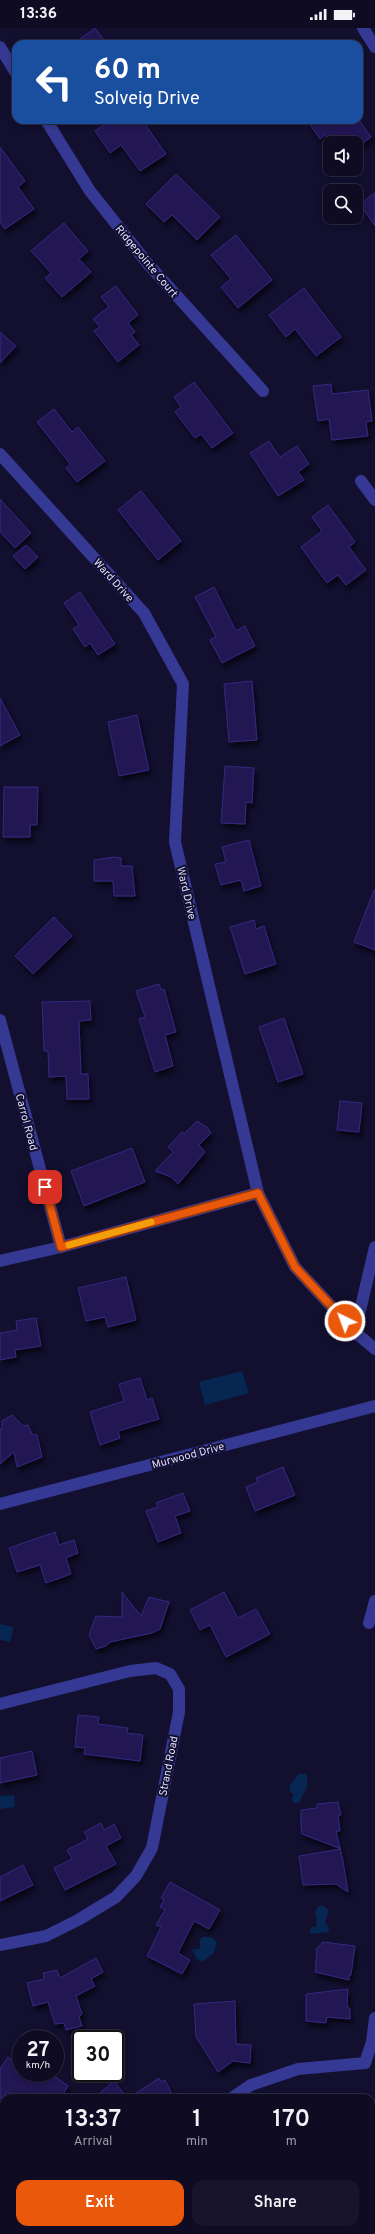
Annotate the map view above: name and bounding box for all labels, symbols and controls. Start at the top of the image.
text: 13:36 [20,5,57,24]
text: 60 m [94,53,161,89]
icon: left [28,56,80,108]
text: Solveig Drive [94,88,200,111]
map controls [323,136,363,224]
button: sound [323,136,363,176]
button: search [323,184,363,224]
street label: Ridgepointe Court [112,222,181,301]
street label: Ward Drive [90,556,136,605]
street label: Ward Drive [173,865,199,921]
street label: Carrol Road [12,1092,40,1152]
pin [28,1170,62,1204]
icon: arrive [34,1176,56,1198]
position arrow [324,1300,366,1342]
street label: Murwood Drive [150,1440,226,1472]
street label: Strand Road [156,1735,182,1797]
speed limit sign: 30 [72,2030,124,2082]
text: 27 [27,2038,49,2064]
text: km/h [26,2059,50,2072]
text: 13:37 [65,2105,121,2135]
text: 1 [192,2105,202,2135]
text: 170 [273,2105,310,2135]
text: Arrival [74,2134,112,2150]
text: min [186,2134,208,2150]
text: m [286,2134,297,2150]
button: Exit [16,2180,184,2226]
button: Share [192,2180,359,2226]

